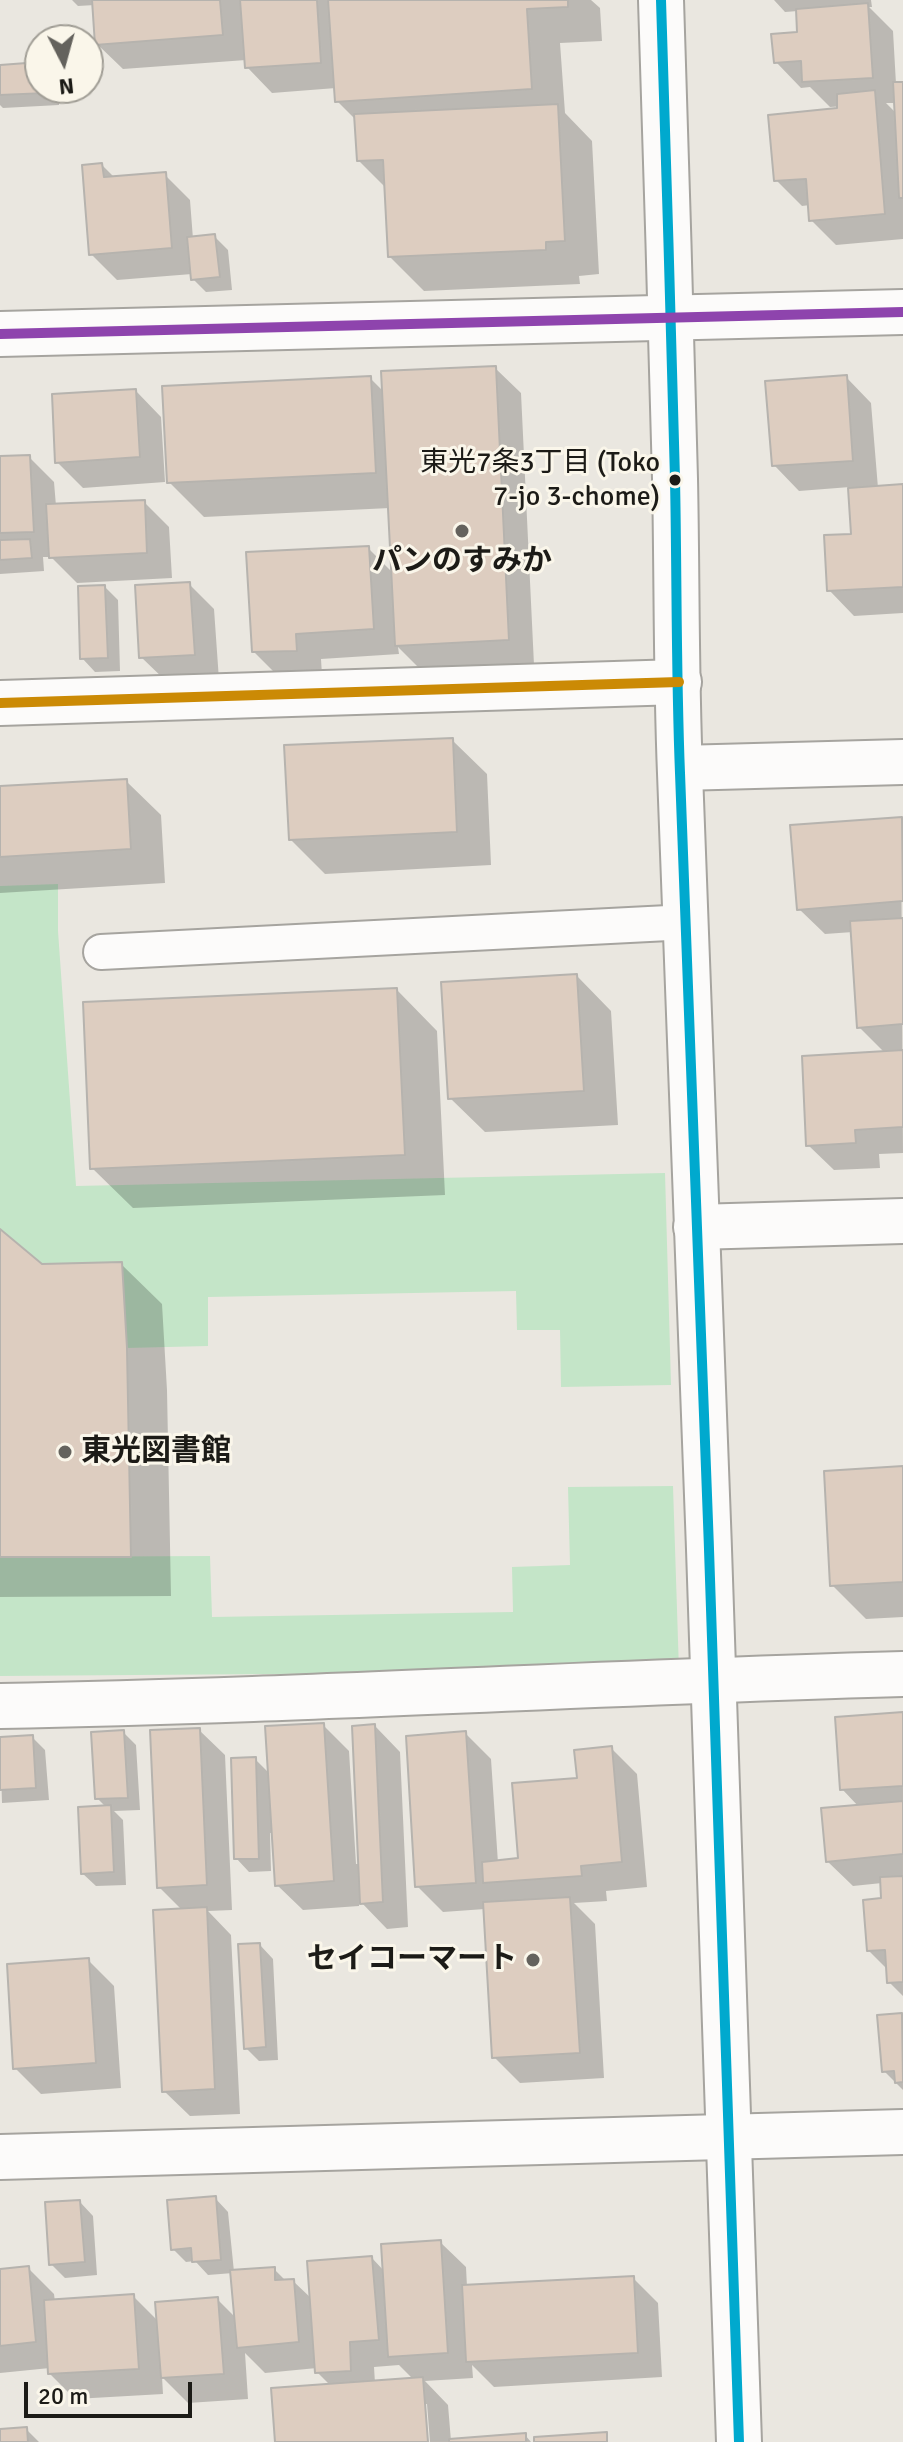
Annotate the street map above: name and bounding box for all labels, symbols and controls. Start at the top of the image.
north arrow [24,24,104,104]
text: N [57,72,75,101]
place label: 東光7条3丁目 (Toko 7-jo 3-chome) [420,447,660,513]
marker: 東光7条3丁目 (Toko 7-jo 3-chome) [667,472,683,488]
marker: パンのすみか [453,522,471,540]
place label: パンのすみか [372,544,552,580]
place label: 東光図書館 [81,1434,231,1470]
marker: 東光図書館 [56,1443,74,1461]
place label: セイコーマート [307,1942,517,1978]
marker: セイコーマート [524,1951,542,1969]
scale bar [28,2366,196,2416]
text: 20 m [38,2381,88,2411]

